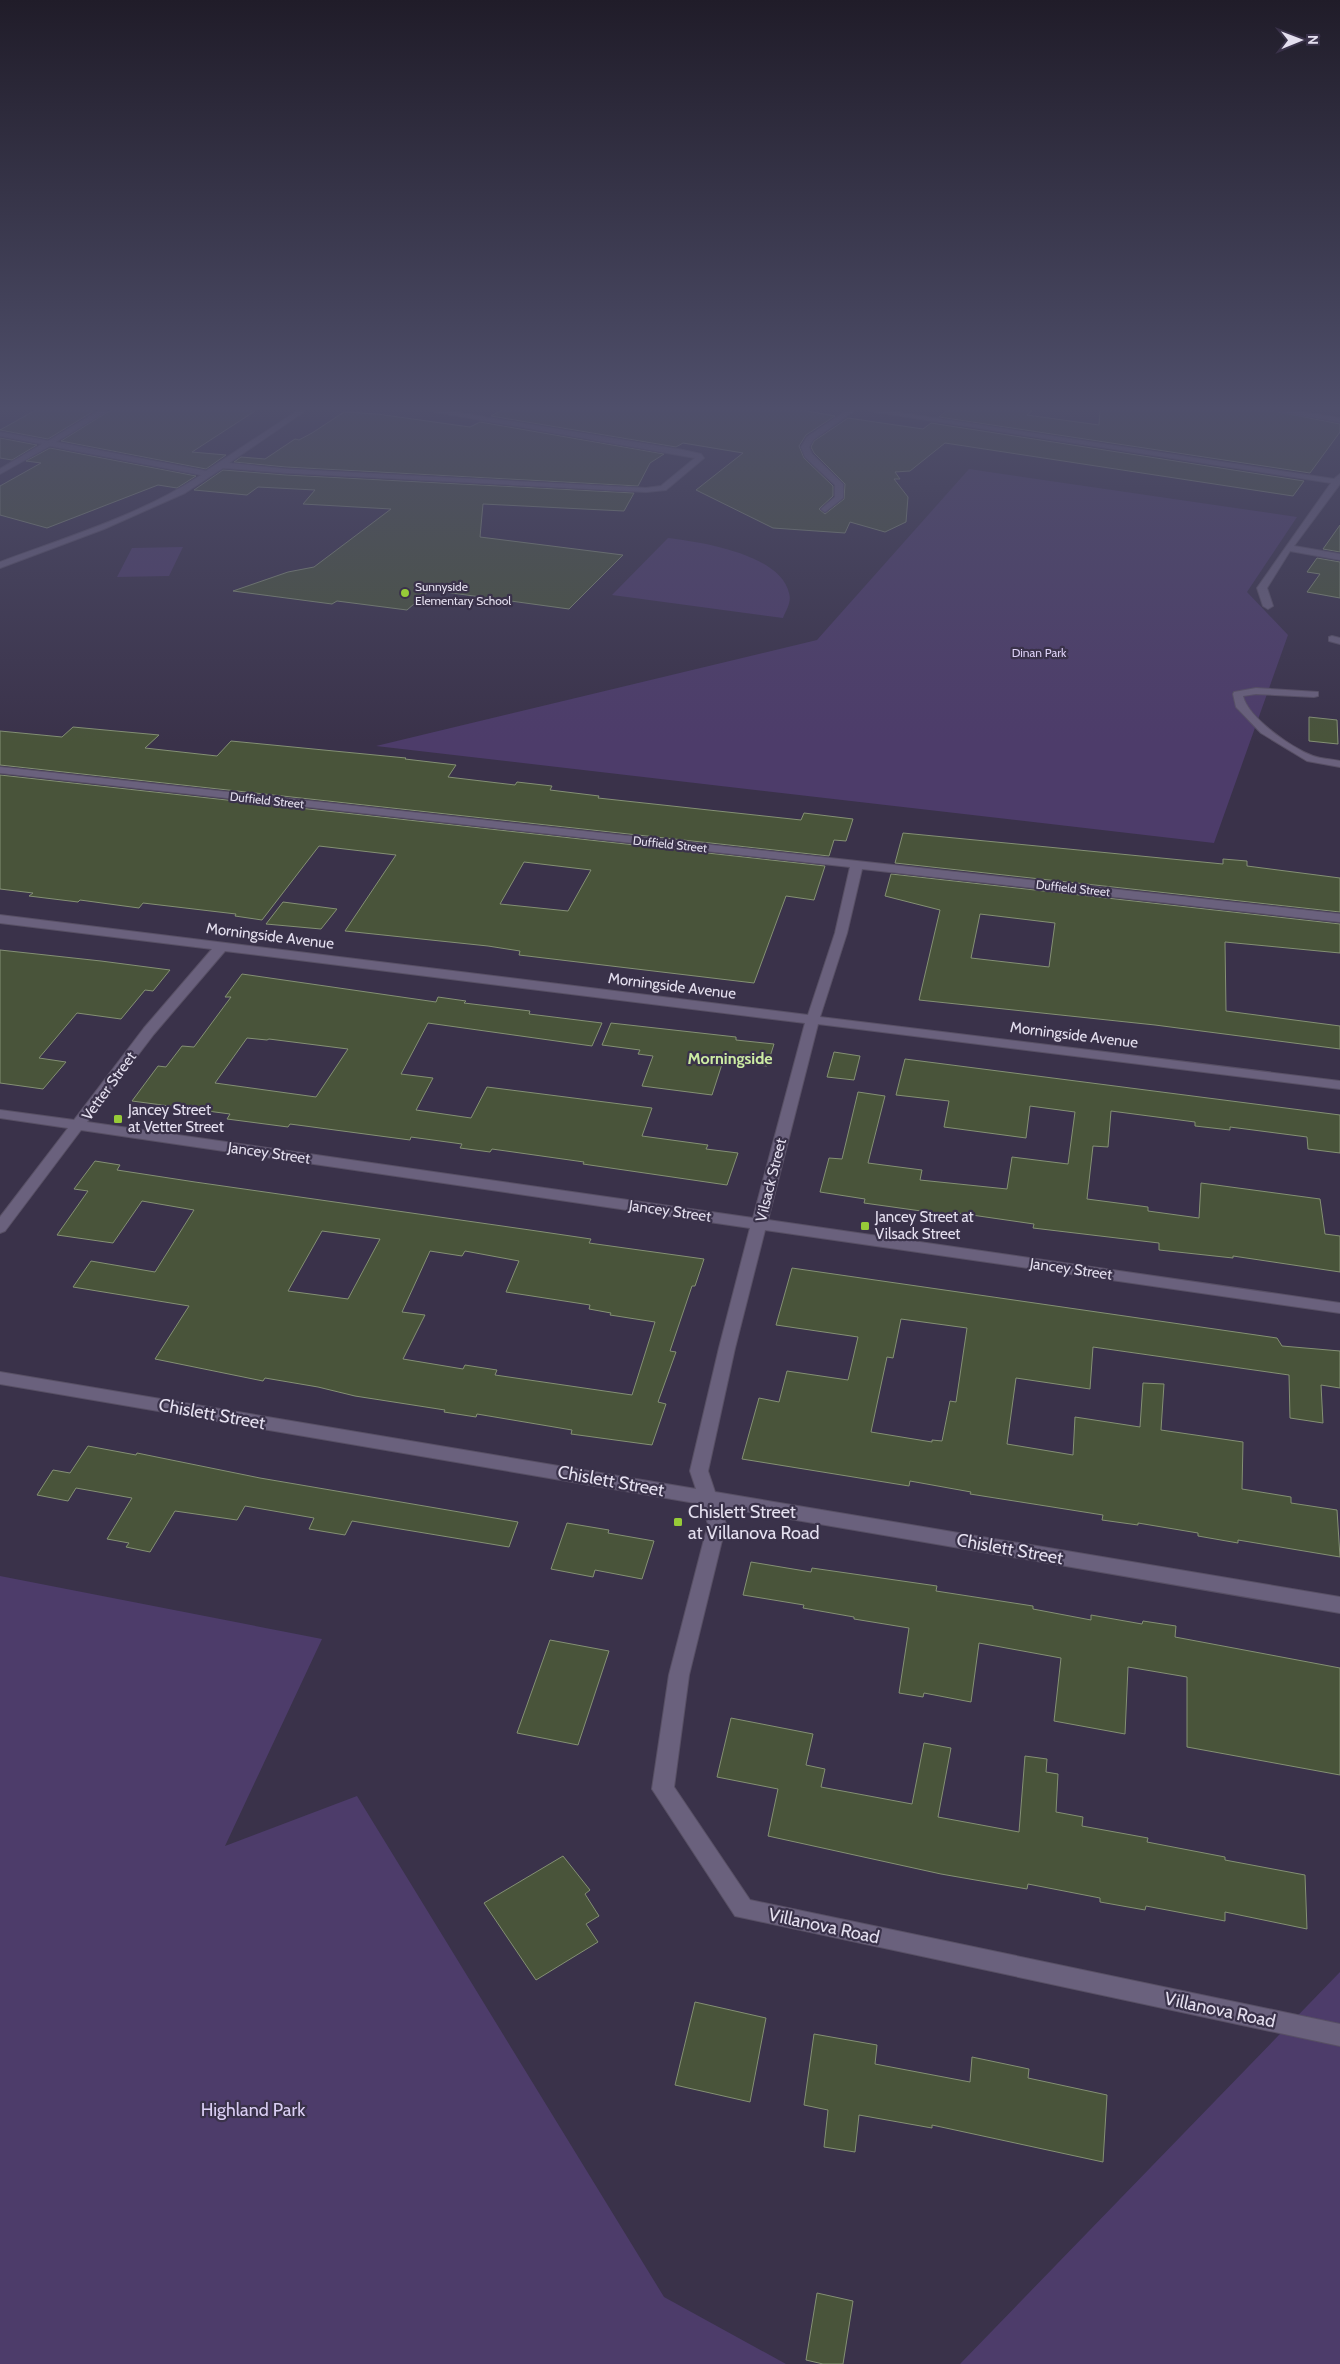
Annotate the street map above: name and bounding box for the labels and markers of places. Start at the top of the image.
place label: Sunnyside Elementary School [415,579,511,608]
marker: Sunnyside Elementary School [399,587,411,599]
place label: Jancey Street at Vetter Street [127,1101,224,1136]
marker: Jancey Street at Vetter Street [112,1113,124,1125]
place label: Jancey Street at Vilsack Street [874,1208,974,1243]
marker: Jancey Street at Vilsack Street [859,1220,871,1232]
place label: Chislett Street at Villanova Road [688,1501,820,1544]
marker: Chislett Street at Villanova Road [672,1516,684,1528]

